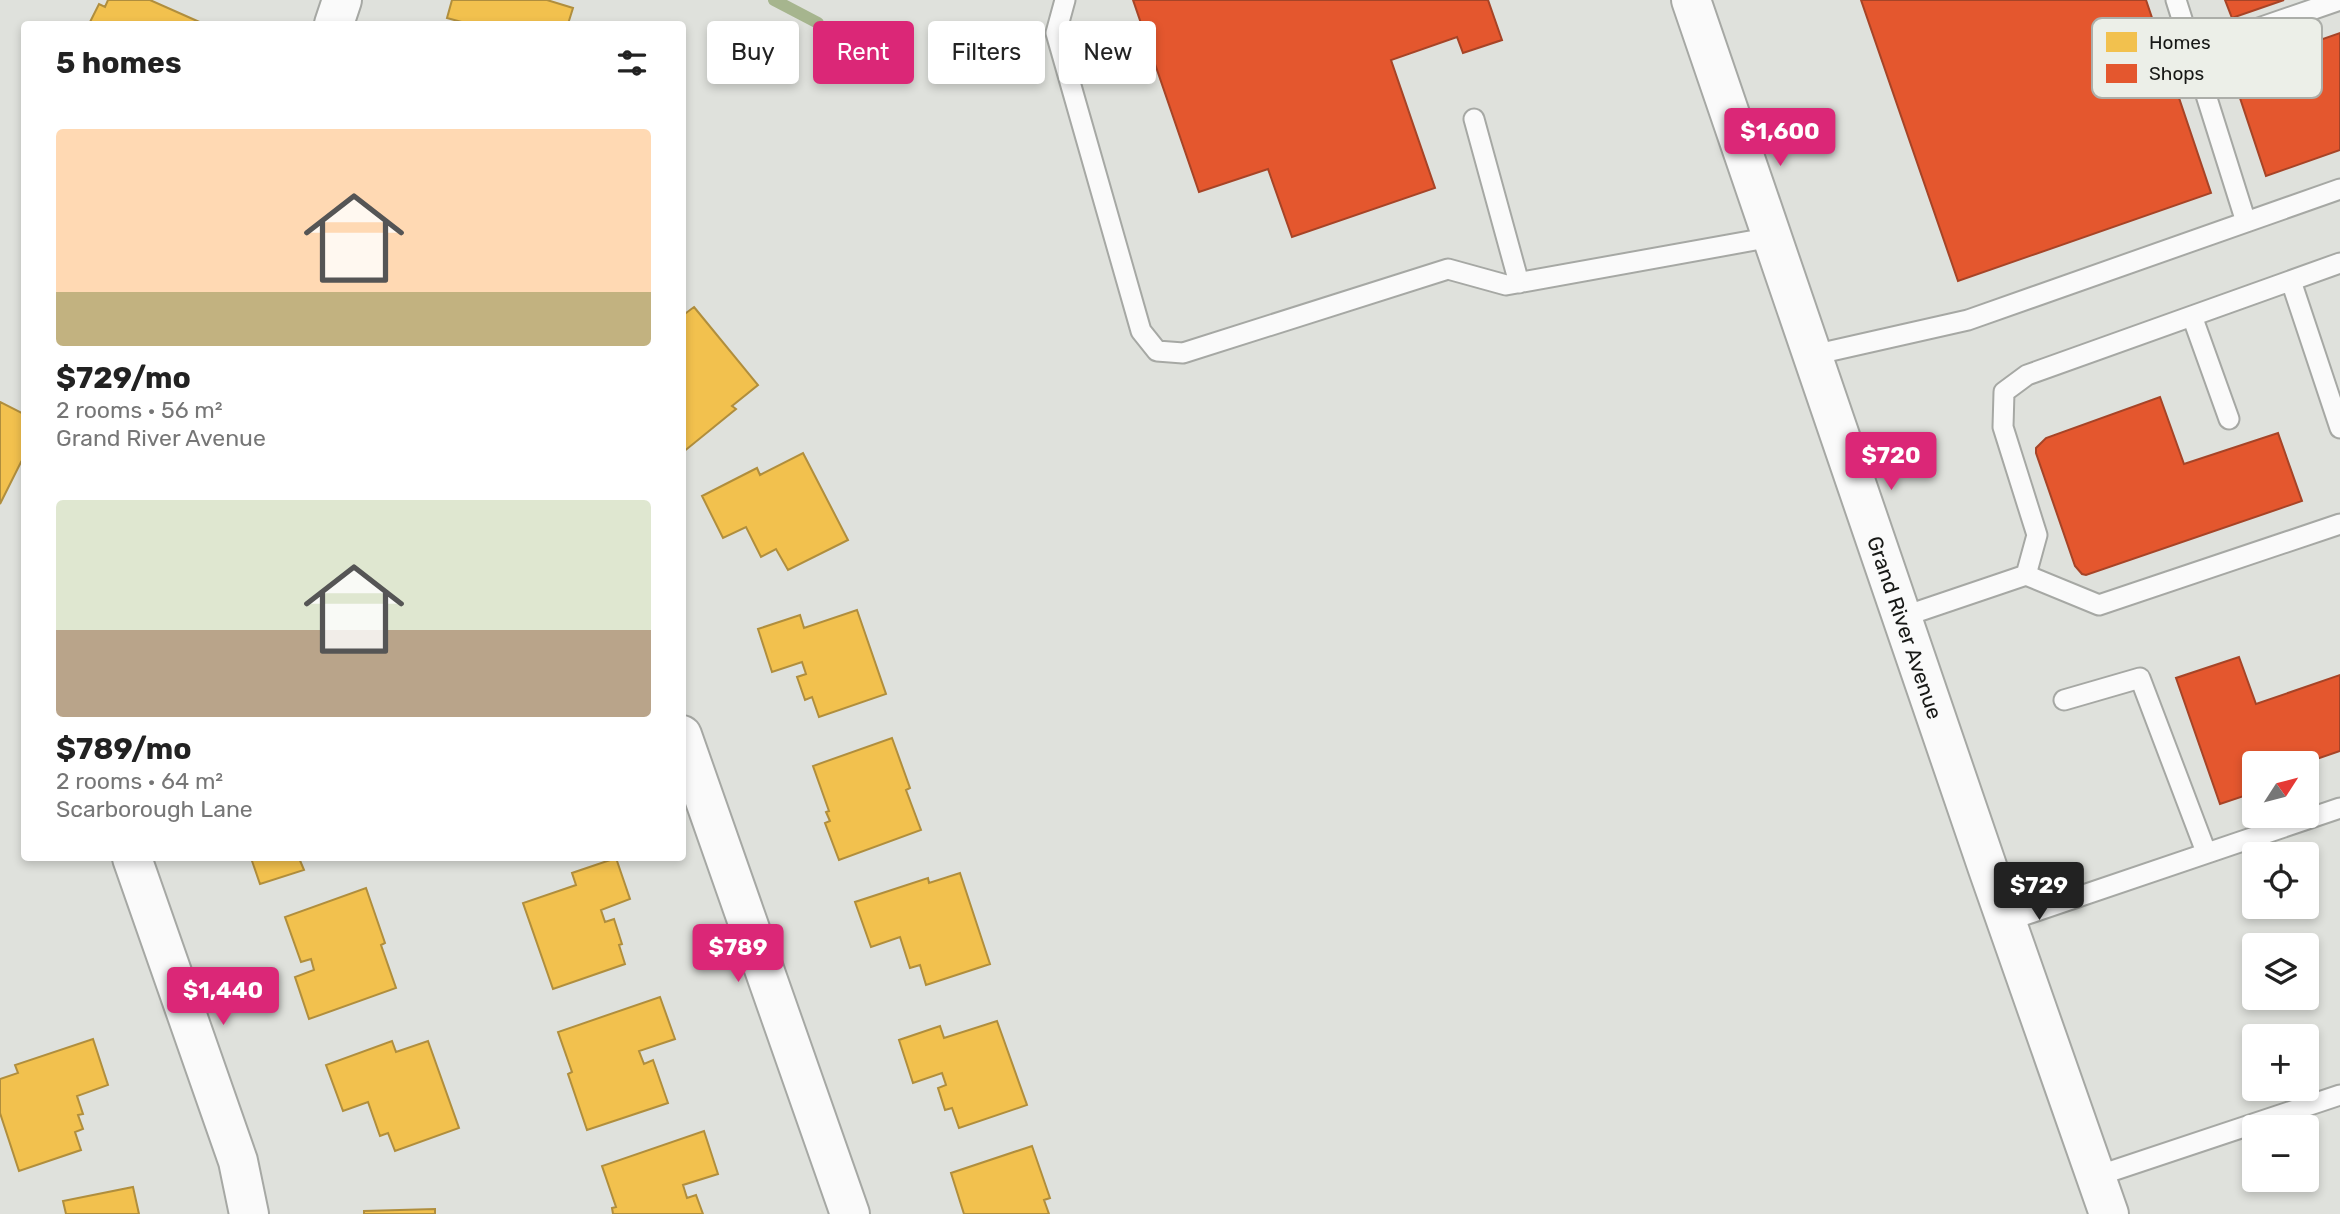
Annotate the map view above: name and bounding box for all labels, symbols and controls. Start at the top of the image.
legend [2092,18,2322,98]
chip: Buy [707,21,799,84]
chip: Rent [813,21,914,84]
chip: Filters [928,21,1045,84]
chip: New [1059,21,1156,84]
text: Homes [2149,31,2211,54]
icon: filters [613,44,651,82]
text: 5 homes [56,45,182,81]
text: Shops [2149,62,2204,85]
pin: $1,600 [1723,108,1837,168]
text: $1,600 [1740,117,1820,145]
icon: home [291,175,417,301]
text: $729/mo [56,360,191,396]
text: 2 rooms · 56 m² [56,396,223,424]
text: Grand River Avenue [56,424,266,452]
pin: $720 [1850,433,1932,492]
text: $720 [1861,441,1921,469]
street label: Grand River Avenue [1863,533,1948,722]
icon: home [291,546,417,672]
text: $789/mo [56,731,192,767]
north arrow [2242,751,2319,828]
map controls [2242,751,2319,1192]
text: 2 rooms · 64 m² [56,767,223,795]
text: Scarborough Lane [56,795,253,823]
button: locate [2242,842,2319,919]
pin: $729 [1998,862,2080,922]
text: $729 [2010,871,2068,899]
pin: $789 [697,925,779,984]
text: $789 [709,933,767,961]
button: layers [2242,933,2319,1010]
pin: $1,440 [166,968,280,1027]
text: $1,440 [183,976,263,1004]
button: + [2242,1024,2319,1101]
button: − [2242,1115,2319,1192]

